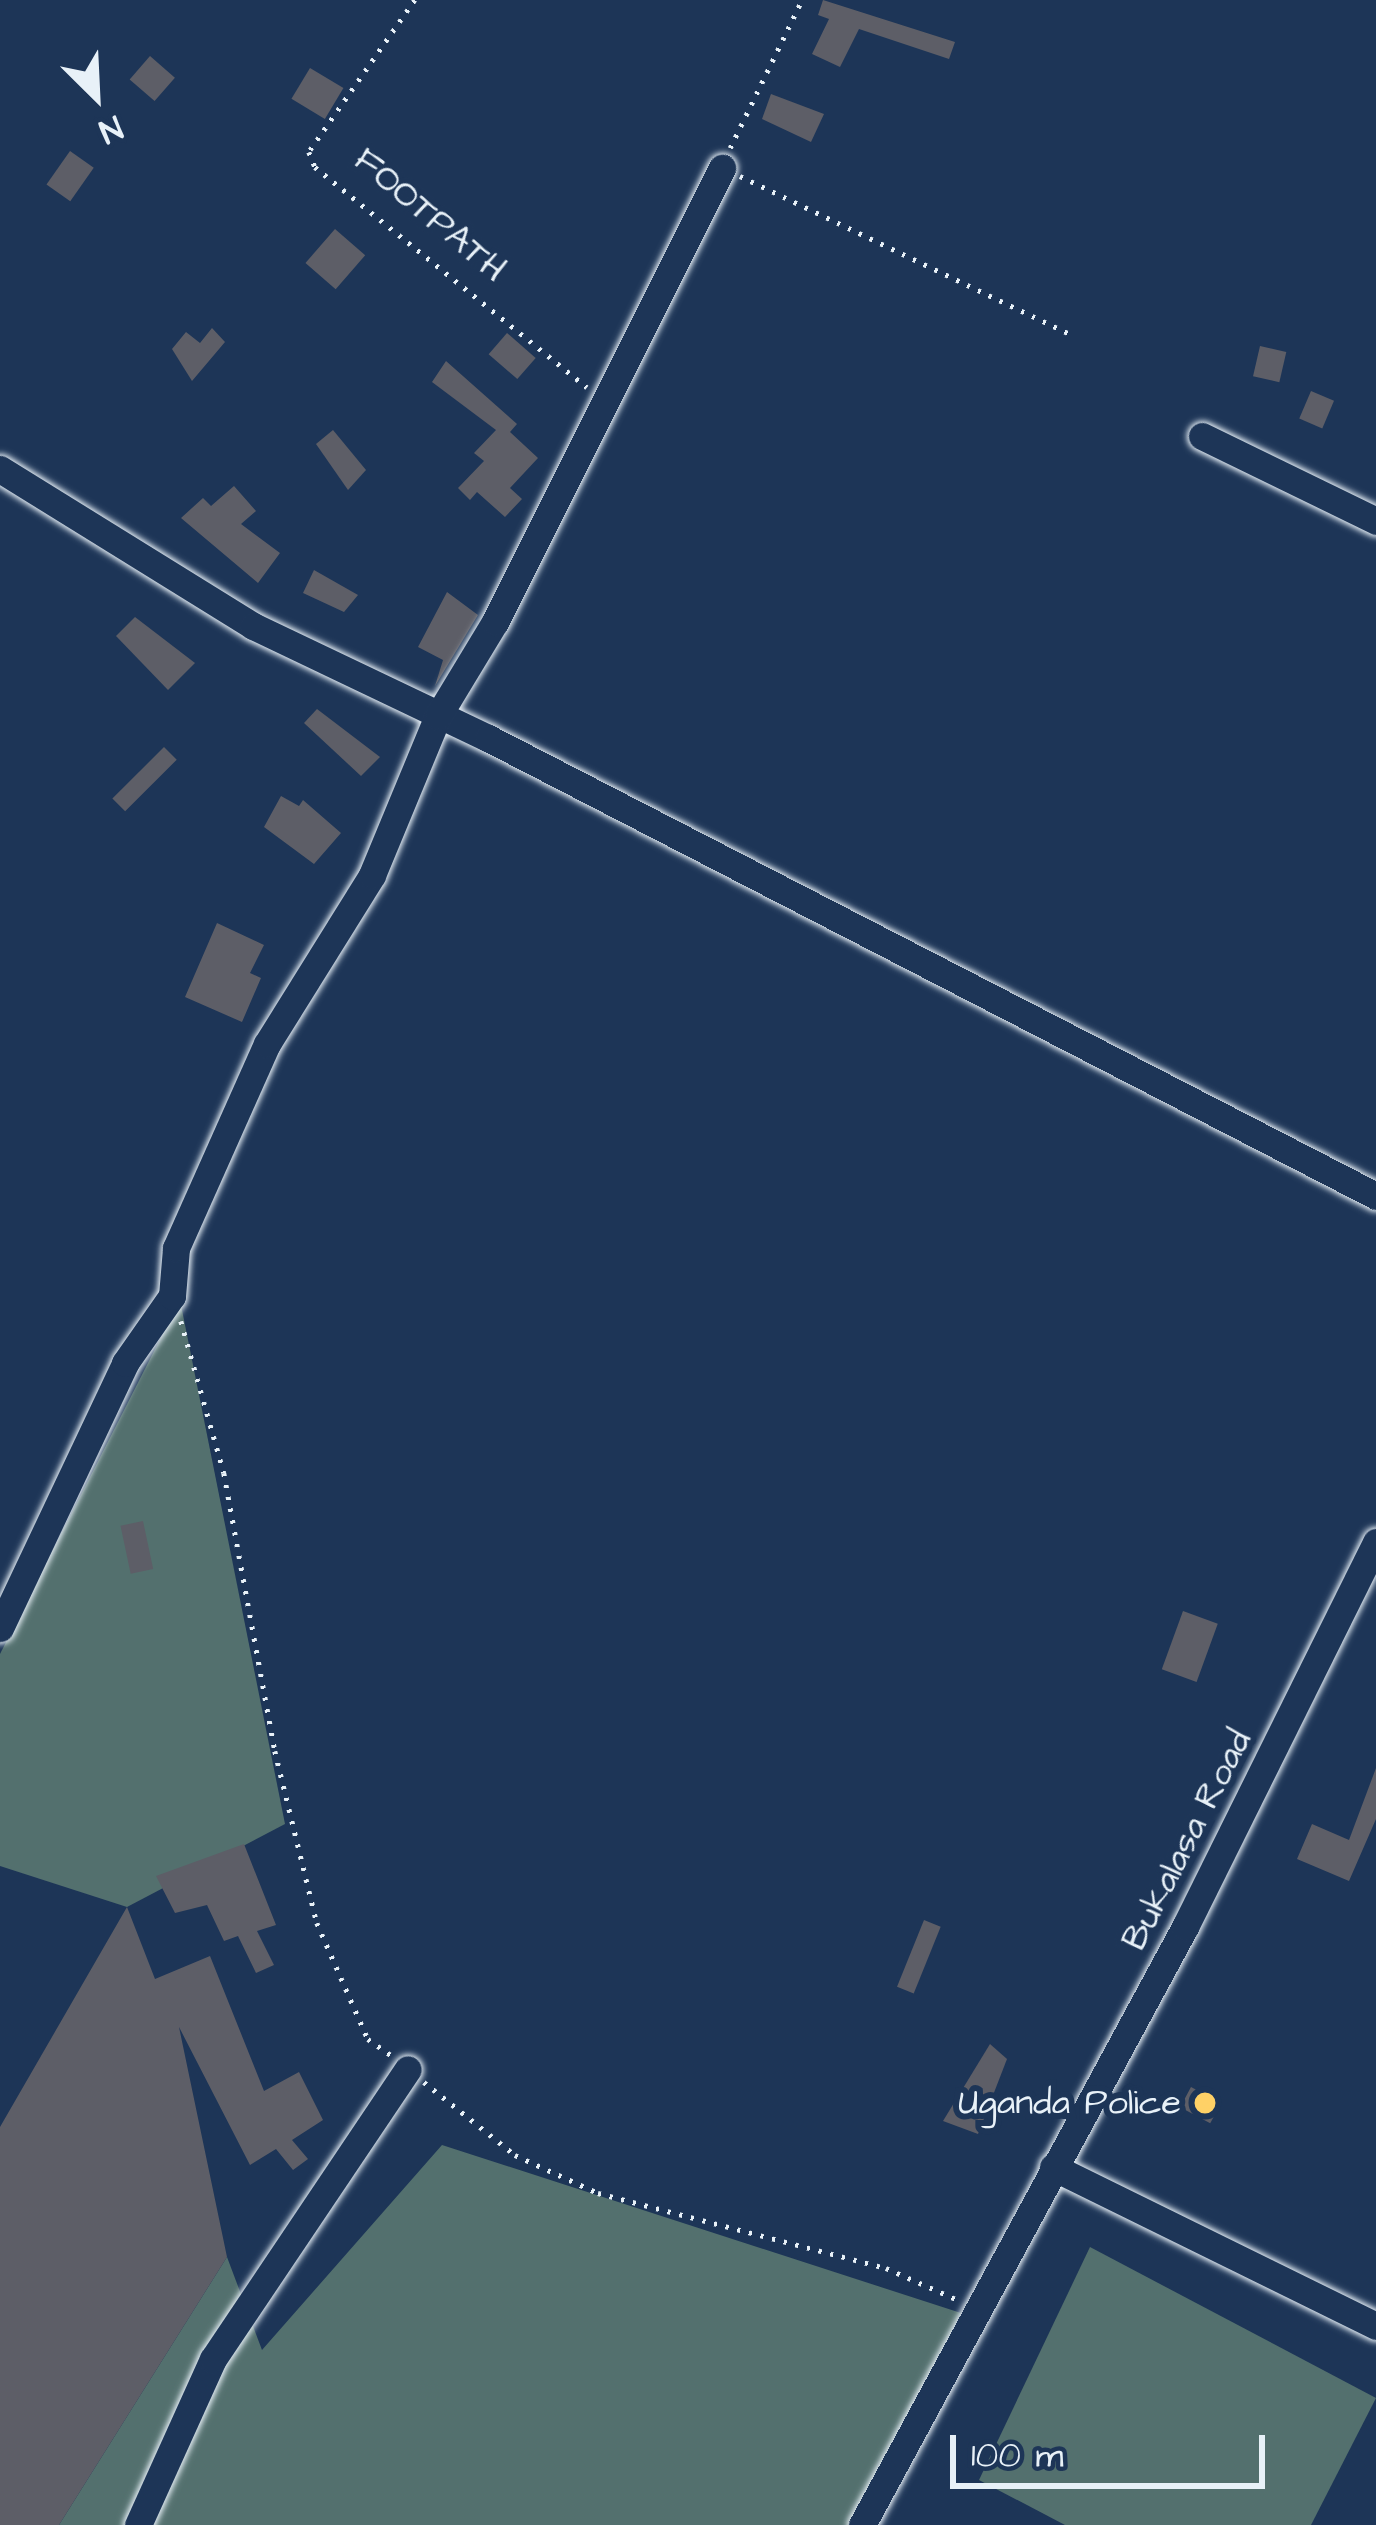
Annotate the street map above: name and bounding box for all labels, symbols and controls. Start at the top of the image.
north arrow [36,36,156,156]
text: N [92,104,129,154]
street label: FOOTPATH [345,139,515,291]
street label: Bukalasa Road [1113,1722,1261,1958]
place label: Uganda Police [958,2081,1181,2125]
marker: Uganda Police [1192,2090,1218,2116]
scale bar [956,2411,1271,2485]
text: 100 m [971,2430,1063,2481]

